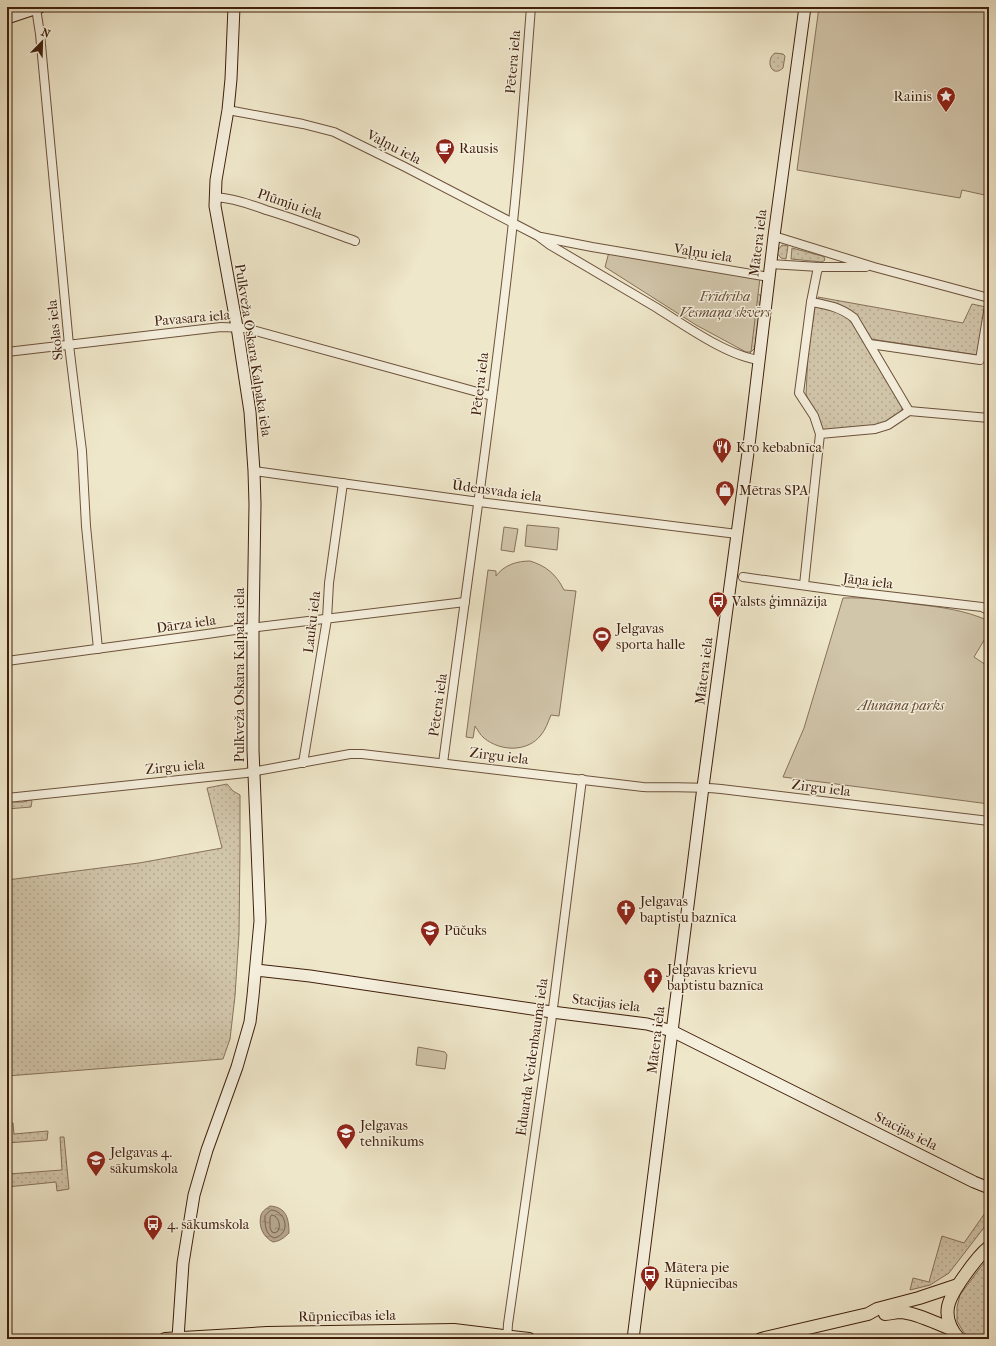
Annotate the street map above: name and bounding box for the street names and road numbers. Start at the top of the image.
street label: Pētera iela [502,29,524,95]
street label: Vaļņu iela [363,126,424,168]
street label: Plūmju iela [255,185,325,223]
street label: Mātera iela [745,208,771,278]
street label: Vaļņu iela [672,240,734,266]
street label: Pulkveža Oskara Kalpaka iela [231,262,275,438]
street label: Skolas iela [43,298,67,361]
street label: Pavasara iela [153,306,231,330]
street label: Pētera iela [468,351,492,417]
street label: Ūdensvada iela [451,476,543,506]
street label: Jāņa iela [841,569,895,593]
street label: Pulkveža Oskara Kalpaka iela [231,587,248,762]
street label: Lauku iela [300,590,324,654]
street label: Dārza iela [155,611,217,637]
street label: Mātera iela [691,636,717,706]
street label: Pētera iela [425,672,451,738]
street label: Zirgu iela [468,744,530,768]
street label: Zirgu iela [145,756,206,778]
street label: Zirgu iela [790,776,852,800]
street label: Eduarda Veidenbauma iela [512,976,552,1137]
street label: Stacijas iela [571,990,642,1016]
street label: Mātera iela [643,1005,669,1075]
street label: Stacijas iela [872,1108,941,1154]
street label: Rūpniecības iela [298,1307,397,1325]

